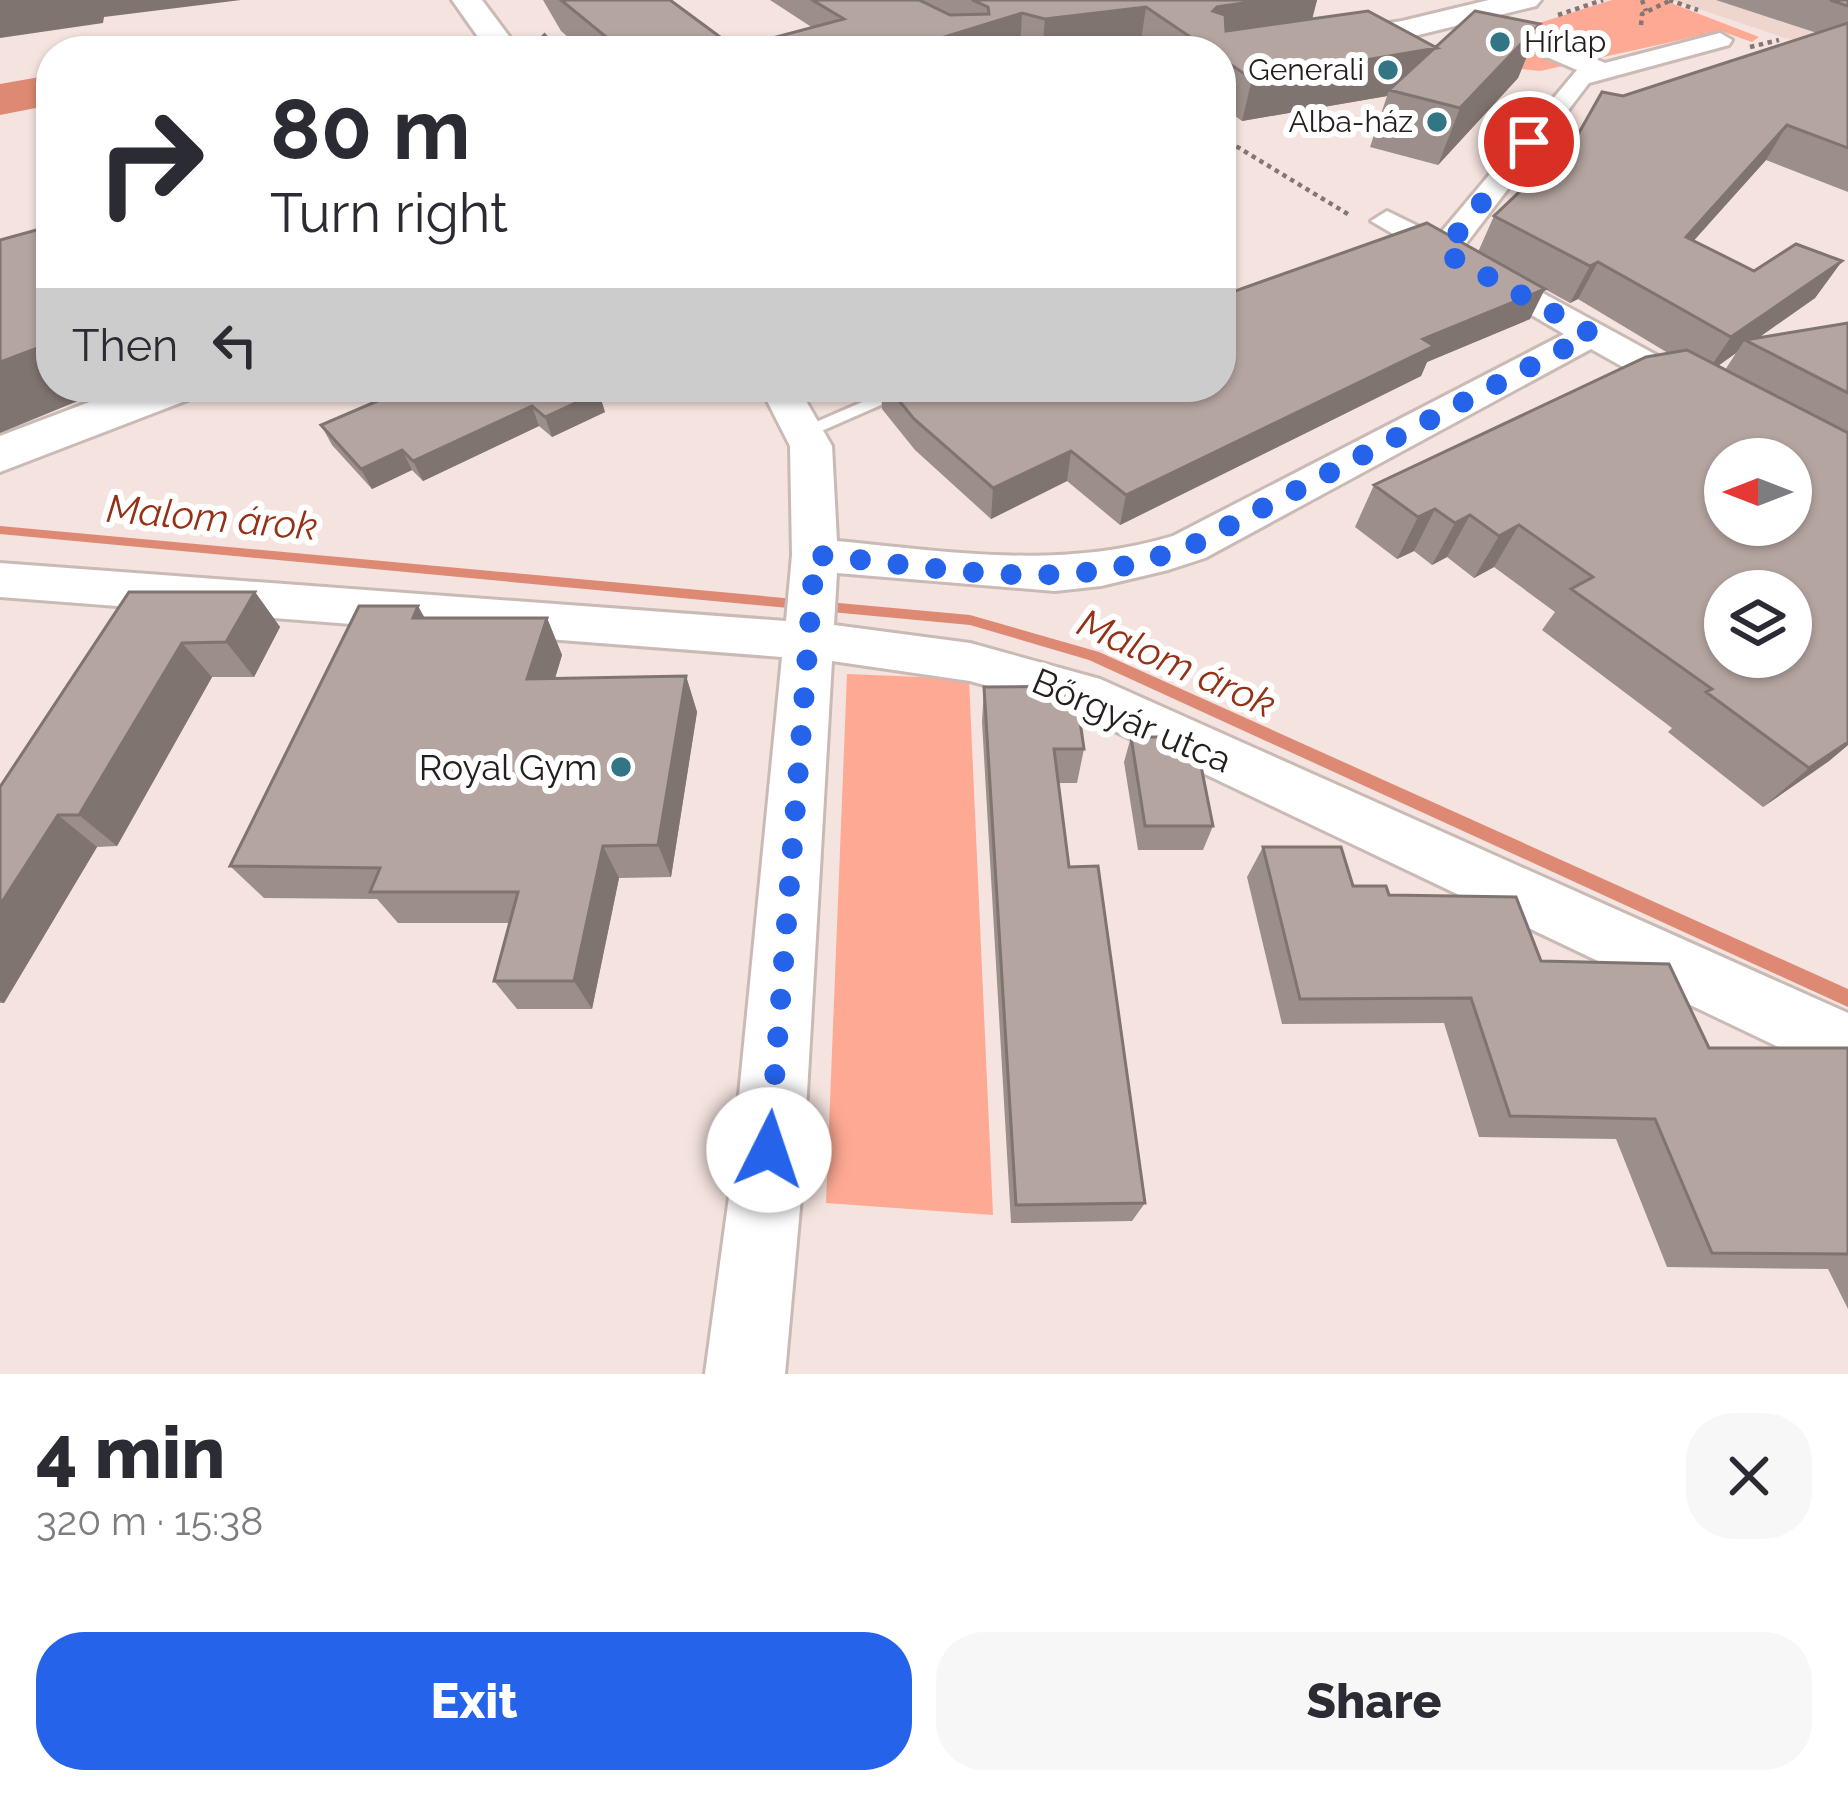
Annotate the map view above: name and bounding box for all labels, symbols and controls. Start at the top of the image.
place label: Hírlap [1524,24,1606,59]
marker: Hírlap [1487,29,1513,55]
place label: Generali [1248,52,1364,87]
marker: Generali [1375,57,1401,83]
text: 80 m [270,80,471,179]
icon: right [72,84,228,240]
pin [1478,91,1580,193]
place label: Alba-ház [1288,104,1413,139]
marker: Alba-ház [1424,109,1450,135]
icon: arrive [1496,109,1562,175]
text: Turn right [270,181,508,245]
icon: left [202,312,268,378]
text: Then [72,319,178,372]
north arrow [1704,438,1812,546]
map controls [1704,438,1812,678]
water label: Malom árok [105,485,319,549]
button: layers [1704,570,1812,678]
water label: Malom árok [1071,599,1283,727]
street label: Bőrgyár utca [1026,659,1238,781]
place label: Royal Gym [419,746,597,788]
marker: Royal Gym [608,754,634,780]
position arrow [706,1087,832,1213]
text: 4 min [36,1410,225,1495]
button: close [1686,1413,1812,1539]
text: 320 m · 15:38 [36,1498,263,1544]
button: Exit [36,1632,912,1770]
button: Share [936,1632,1812,1770]

